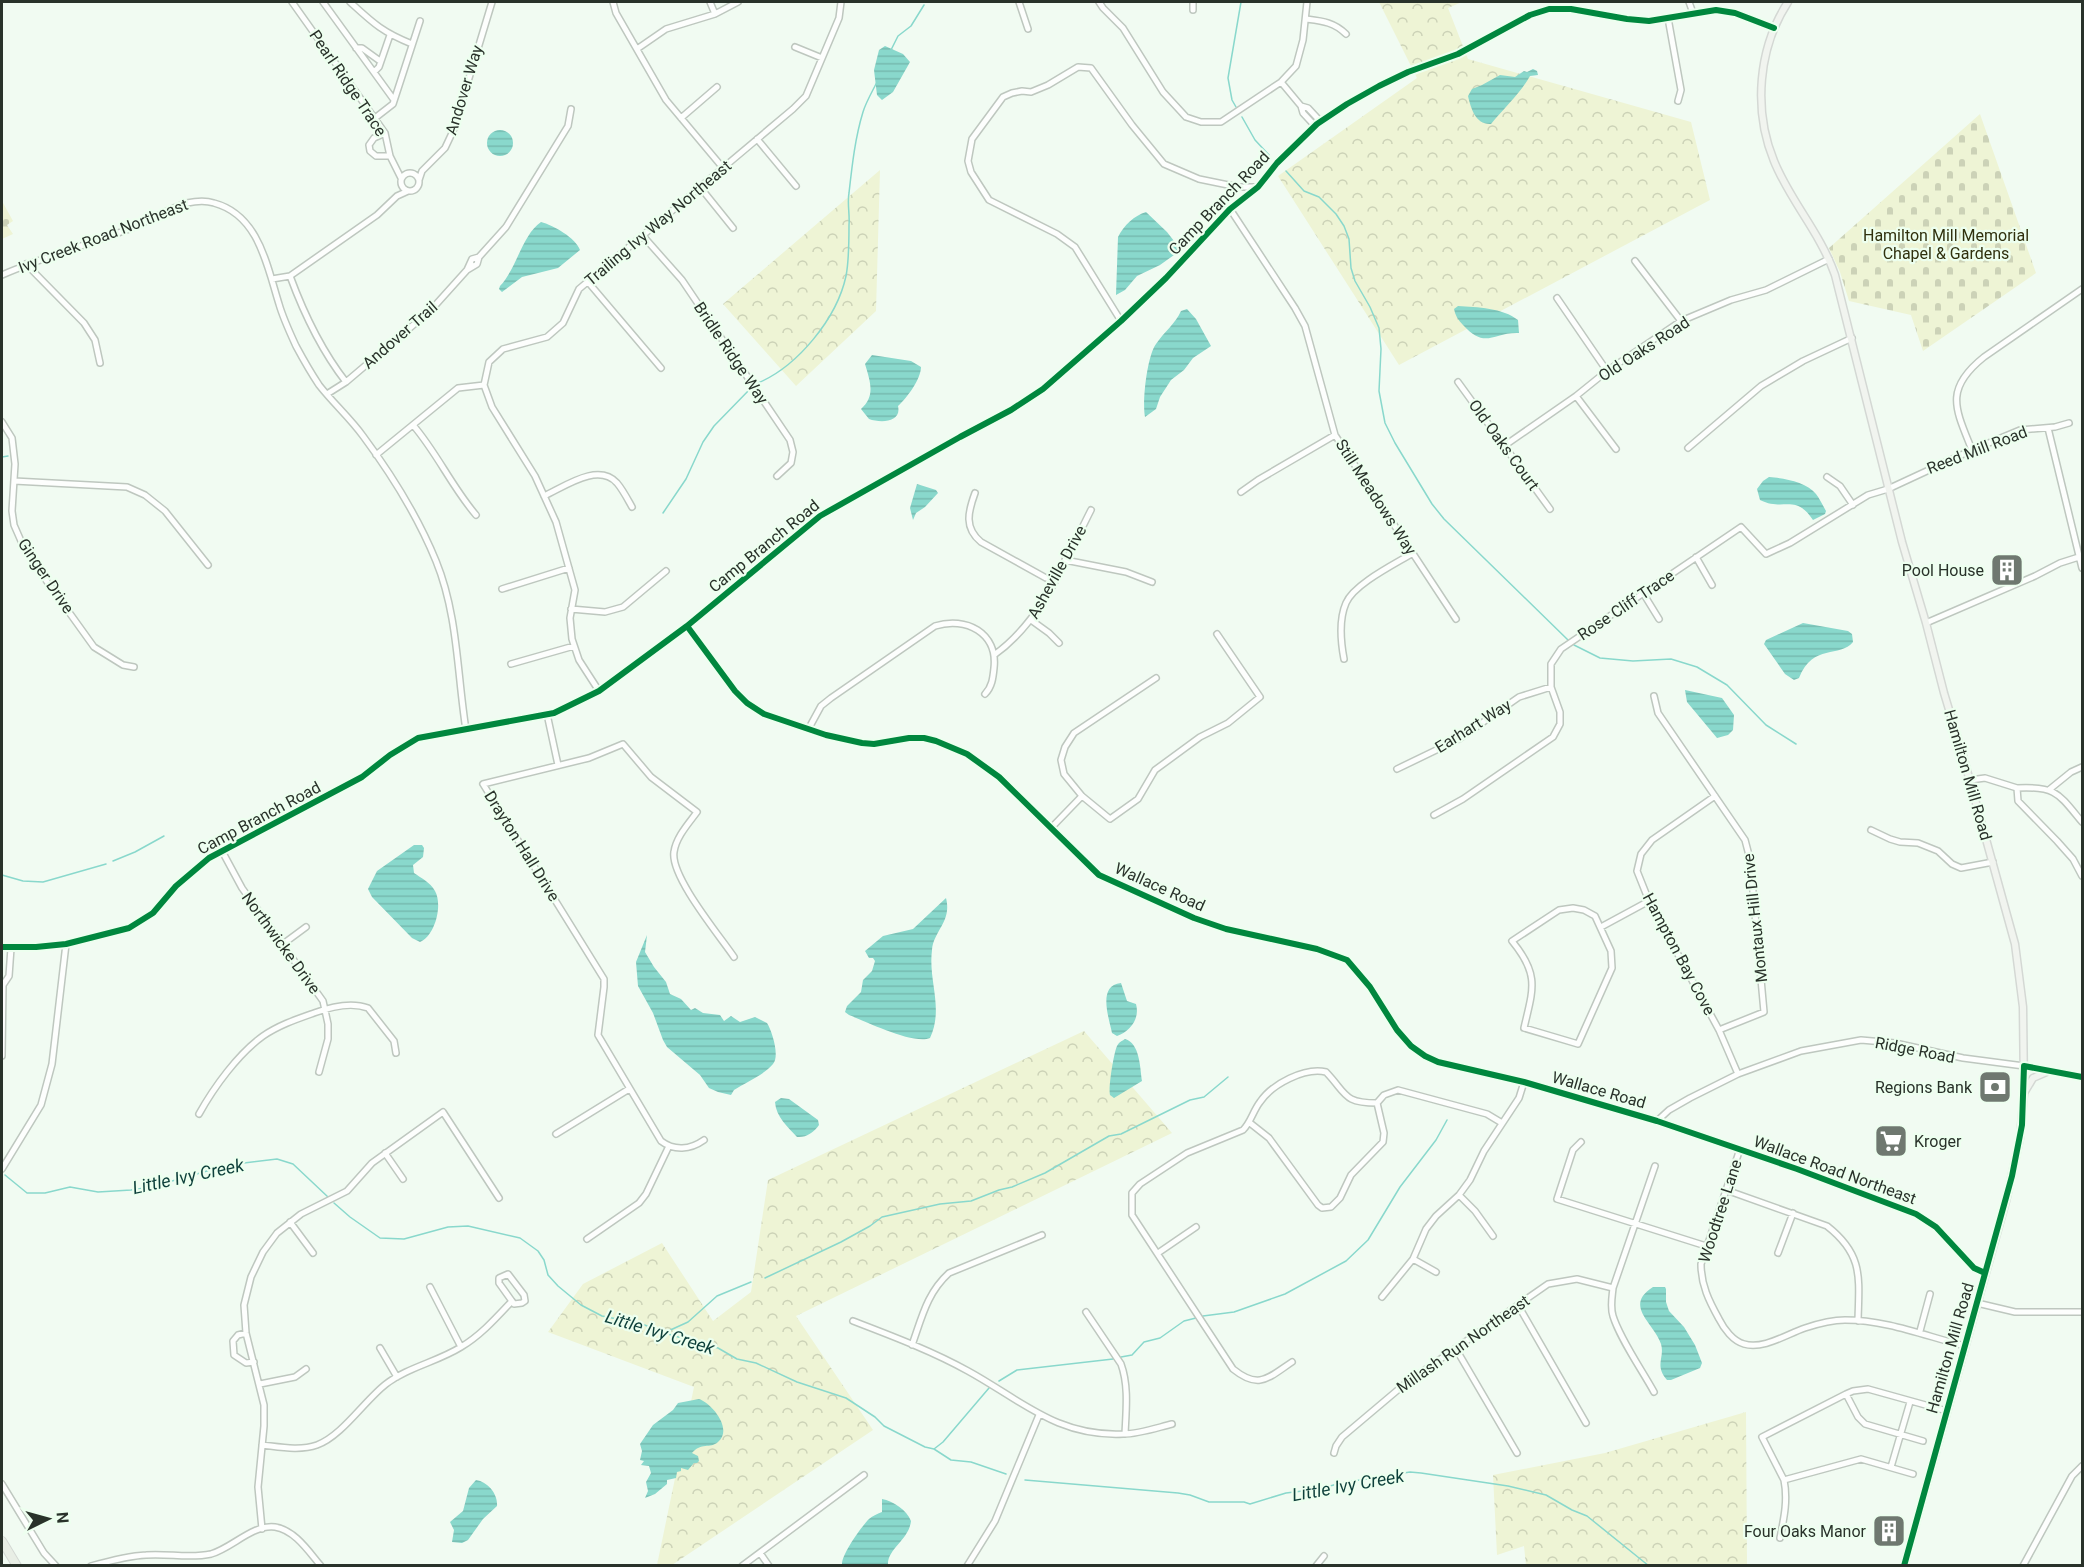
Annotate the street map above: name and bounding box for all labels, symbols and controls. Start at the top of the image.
street label: Pearl Ridge Trace [305,26,391,140]
street label: Andover Way [441,42,487,137]
street label: Camp Branch Road [1165,147,1273,259]
street label: Trailing Ivy Way Northeast [581,156,735,290]
street label: Ivy Creek Road Northeast [16,195,190,277]
park label: Hamilton Mill Memorial Chapel & Gardens [1863,226,2029,263]
street label: Andover Trail [359,297,441,373]
street label: Bridle Ridge Way [690,298,772,408]
street label: Old Oaks Road [1595,313,1693,385]
street label: Old Oaks Court [1465,396,1543,494]
street label: Reed Mill Road [1924,422,2030,478]
street label: Still Meadows Way [1332,436,1421,559]
street label: Camp Branch Road [705,496,823,596]
street label: Asheville Drive [1024,522,1090,622]
street label: Ginger Drive [14,535,78,617]
building icon: Pool House [1989,552,2025,588]
place label: Pool House [1902,561,1984,580]
street label: Rose Cliff Trace [1574,566,1678,644]
street label: Earhart Way [1432,695,1515,757]
street label: Hamilton Mill Road [1940,707,1996,843]
street label: Camp Branch Road [194,778,324,858]
street label: Drayton Hall Drive [480,787,564,905]
street label: Montaux Hill Drive [1739,853,1771,983]
street label: Wallace Road [1112,859,1208,915]
street label: Northwicke Drive [238,888,324,998]
street label: Hampton Bay Cove [1639,890,1719,1018]
street label: Ridge Road [1873,1033,1957,1067]
street label: Wallace Road [1550,1068,1648,1112]
bank icon: Regions Bank [1977,1069,2013,1105]
place label: Regions Bank [1875,1078,1973,1097]
supermarket icon: Kroger [1873,1123,1909,1159]
street label: Wallace Road Northeast [1751,1132,1919,1208]
place label: Kroger [1914,1132,1962,1151]
water label: Little Ivy Creek [130,1154,247,1198]
street label: Woodtree Lane [1694,1157,1746,1265]
street label: Hamilton Mill Road [1922,1280,1978,1416]
street label: Millash Run Northeast [1393,1291,1533,1397]
water label: Little Ivy Creek [603,1305,718,1359]
water label: Little Ivy Creek [1290,1465,1407,1505]
north arrow [18,1489,78,1549]
text: N [52,1511,72,1524]
building icon: Four Oaks Manor [1871,1513,1907,1549]
place label: Four Oaks Manor [1744,1522,1867,1541]

